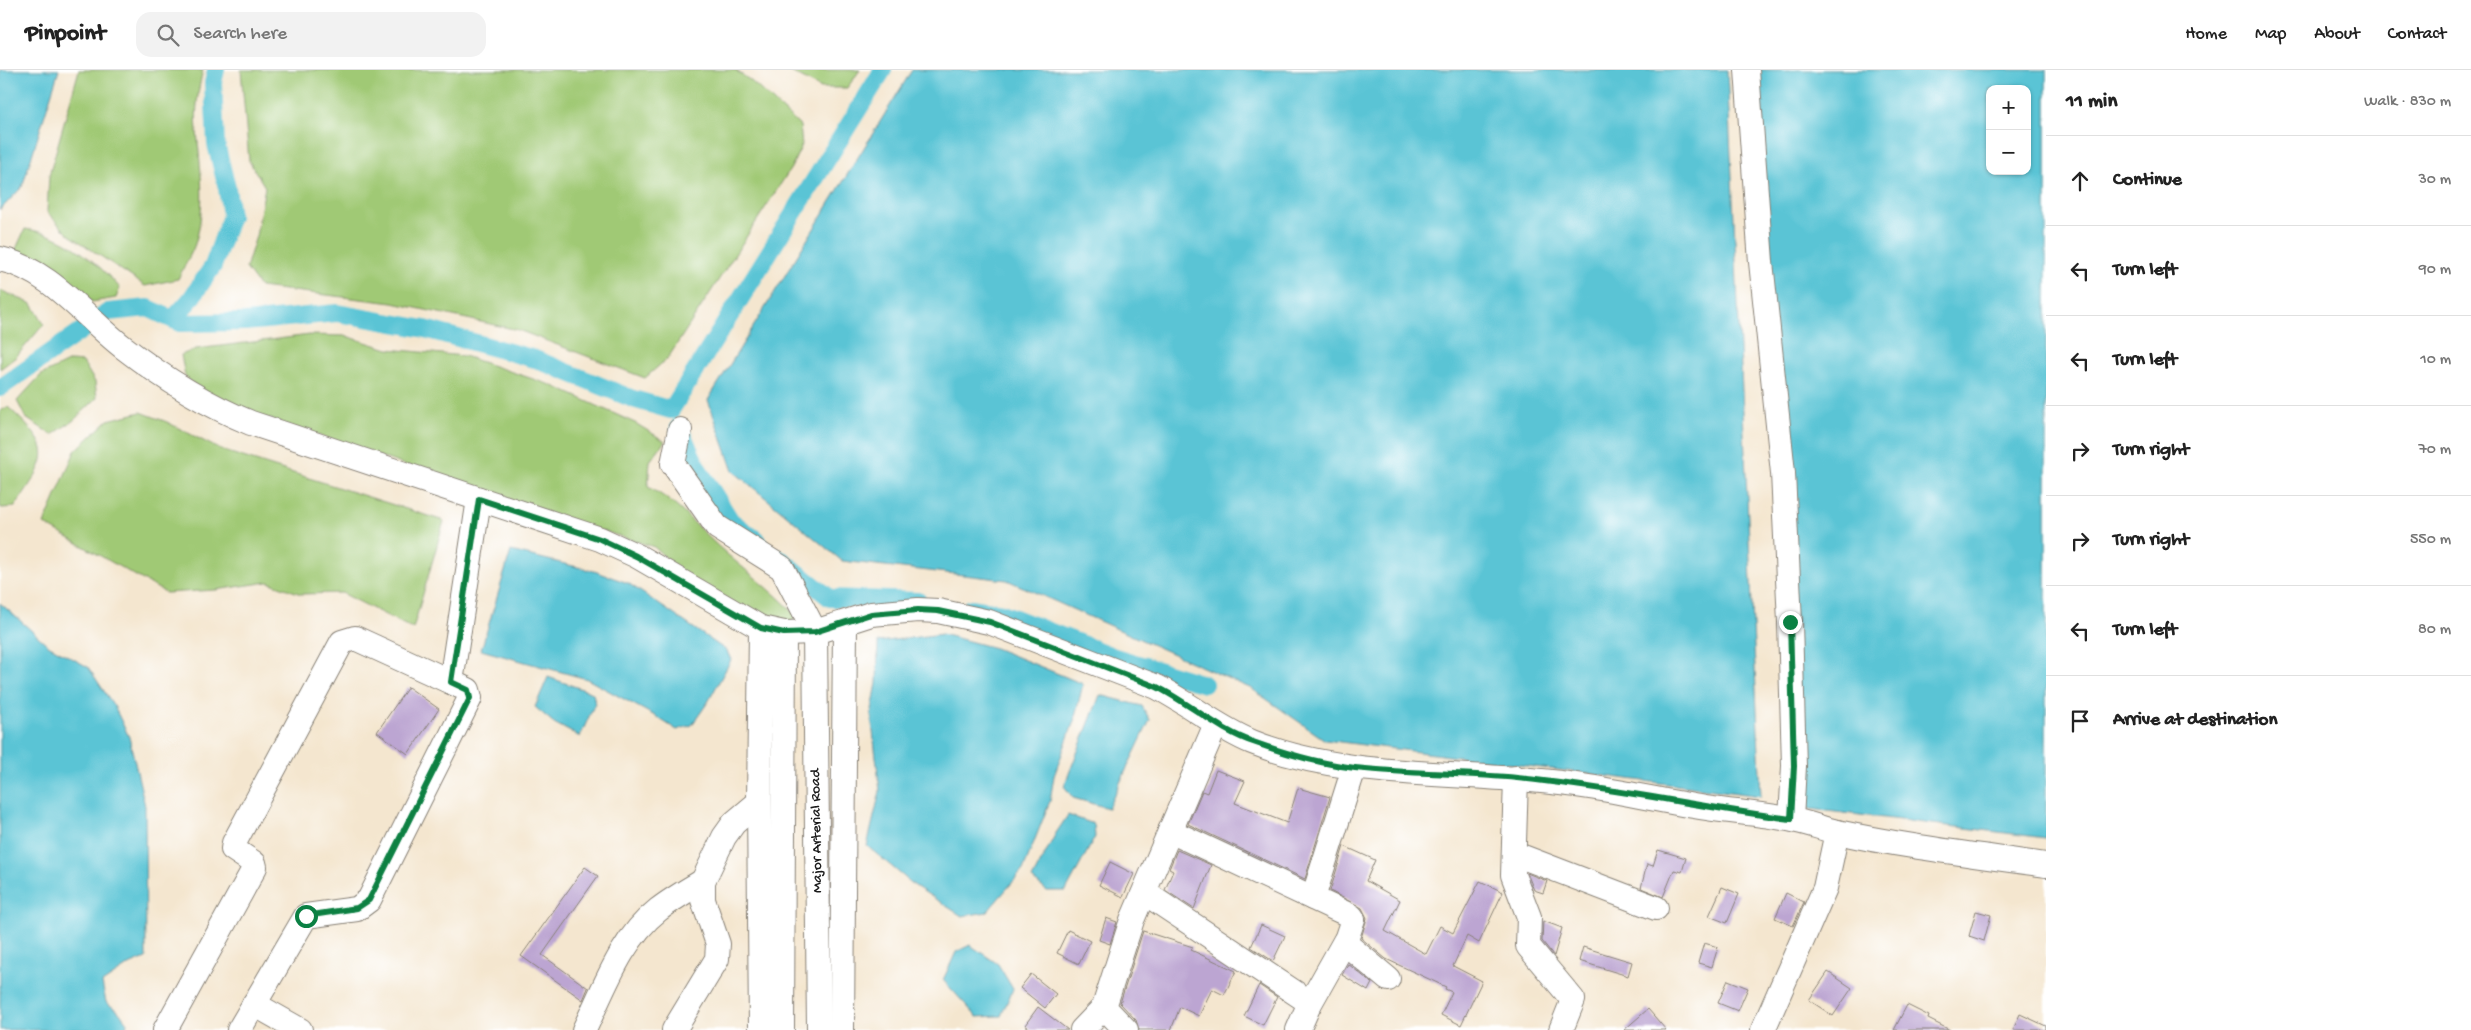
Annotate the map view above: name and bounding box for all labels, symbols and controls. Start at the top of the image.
search box [136,12,486,57]
text: Pinpoint [25,20,106,49]
icon: search [154,21,182,49]
text: Search here [194,23,287,46]
text: Home [2185,24,2227,45]
text: Map [2255,24,2286,45]
text: About [2314,24,2360,45]
text: Contact [2388,24,2446,45]
map controls [1986,85,2031,175]
button: + [1986,85,2031,130]
text: 11 min [2066,90,2117,115]
text: Walk · 830 m [2364,93,2451,112]
button: − [1986,130,2031,175]
icon: ahead [2066,167,2094,195]
text: Continue [2113,169,2182,192]
text: 30 m [2418,171,2451,190]
icon: left [2066,257,2094,285]
text: Turn left [2113,259,2177,282]
text: 90 m [2419,261,2451,280]
icon: left [2066,347,2094,375]
text: Turn left [2113,349,2177,372]
text: 10 m [2420,351,2451,370]
icon: right [2066,437,2094,465]
text: Turn right [2113,439,2189,462]
text: 70 m [2418,441,2451,460]
icon: right [2066,527,2094,555]
text: Turn right [2113,529,2189,552]
text: 550 m [2410,531,2451,550]
route end [1779,611,1802,634]
icon: left [2066,617,2094,645]
text: Turn left [2113,619,2177,642]
text: 80 m [2418,621,2451,640]
icon: arrive [2066,707,2094,735]
text: Arrive at destination [2113,709,2277,732]
street label: Major Arterial Road [807,768,827,893]
route start [295,905,318,928]

